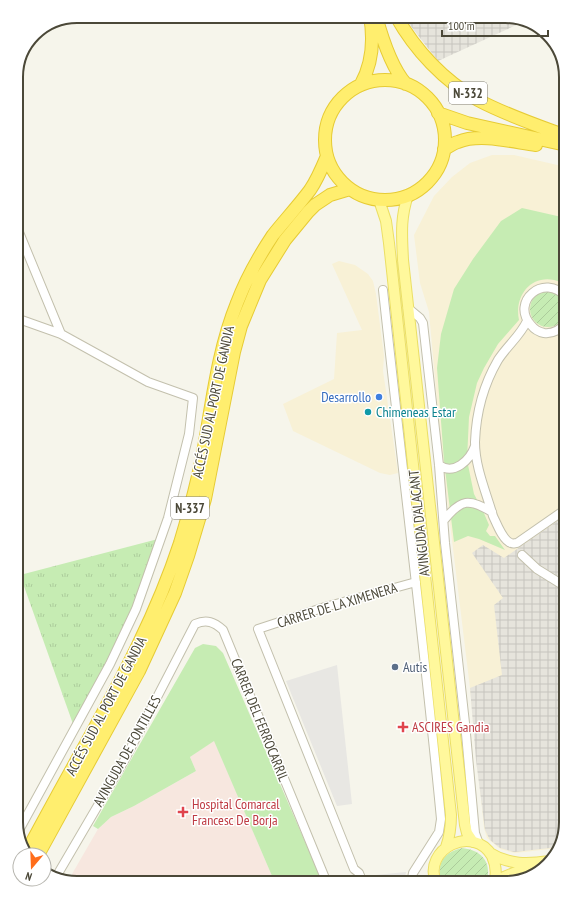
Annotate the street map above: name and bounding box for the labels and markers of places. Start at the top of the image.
place label: Desarrollo [321,388,371,406]
marker: Desarrollo [374,392,384,402]
place label: Chimeneas Estar [376,403,456,421]
marker: Chimeneas Estar [363,407,373,417]
place label: Autis [403,658,428,676]
marker: Autis [390,662,400,672]
place label: ASCIRES Gandia [412,718,489,736]
marker: ASCIRES Gandia [397,721,409,733]
place label: Hospital Comarcal Francesc De Borja [192,795,280,829]
marker: Hospital Comarcal Francesc De Borja [177,806,189,818]

